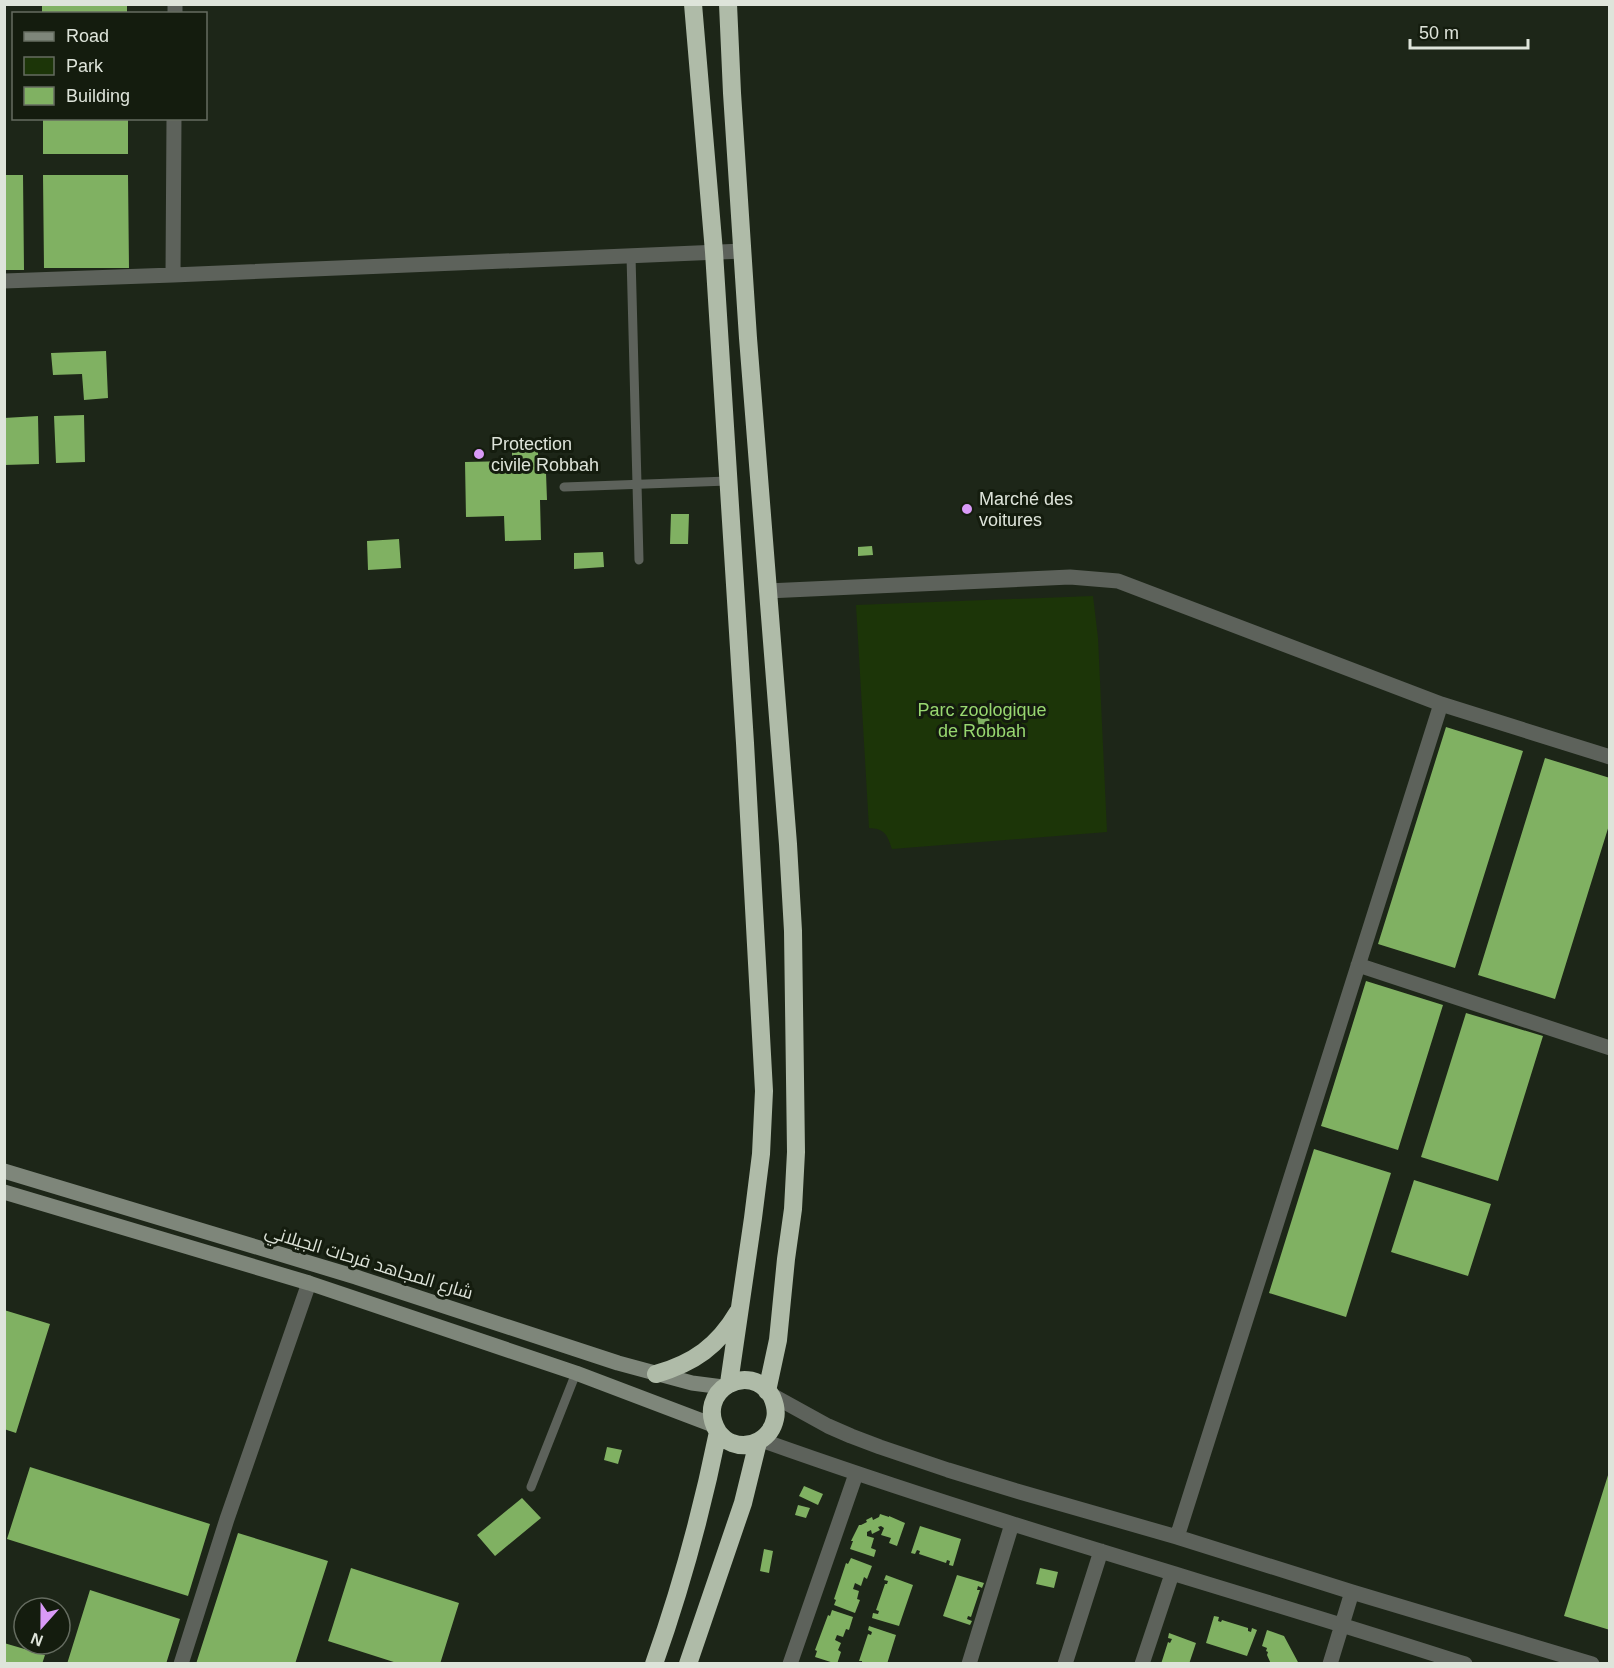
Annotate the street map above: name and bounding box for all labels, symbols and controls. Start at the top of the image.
legend [12,12,207,120]
scale bar [1410,12,1528,50]
text: 50 m [1419,23,1459,43]
text: Road [66,26,109,46]
text: Park [66,56,104,76]
text: Building [66,86,130,106]
place label: Protection civile Robbah [491,434,599,475]
marker: Protection civile Robbah [472,447,486,461]
place label: Marché des voitures [979,489,1073,530]
marker: Marché des voitures [960,502,974,516]
park label: Parc zoologique de Robbah [917,700,1047,741]
street label: شارع المجاهد فرحات الجيلاني [261,1221,475,1307]
north arrow [12,1596,72,1656]
text: N [28,1630,45,1650]

